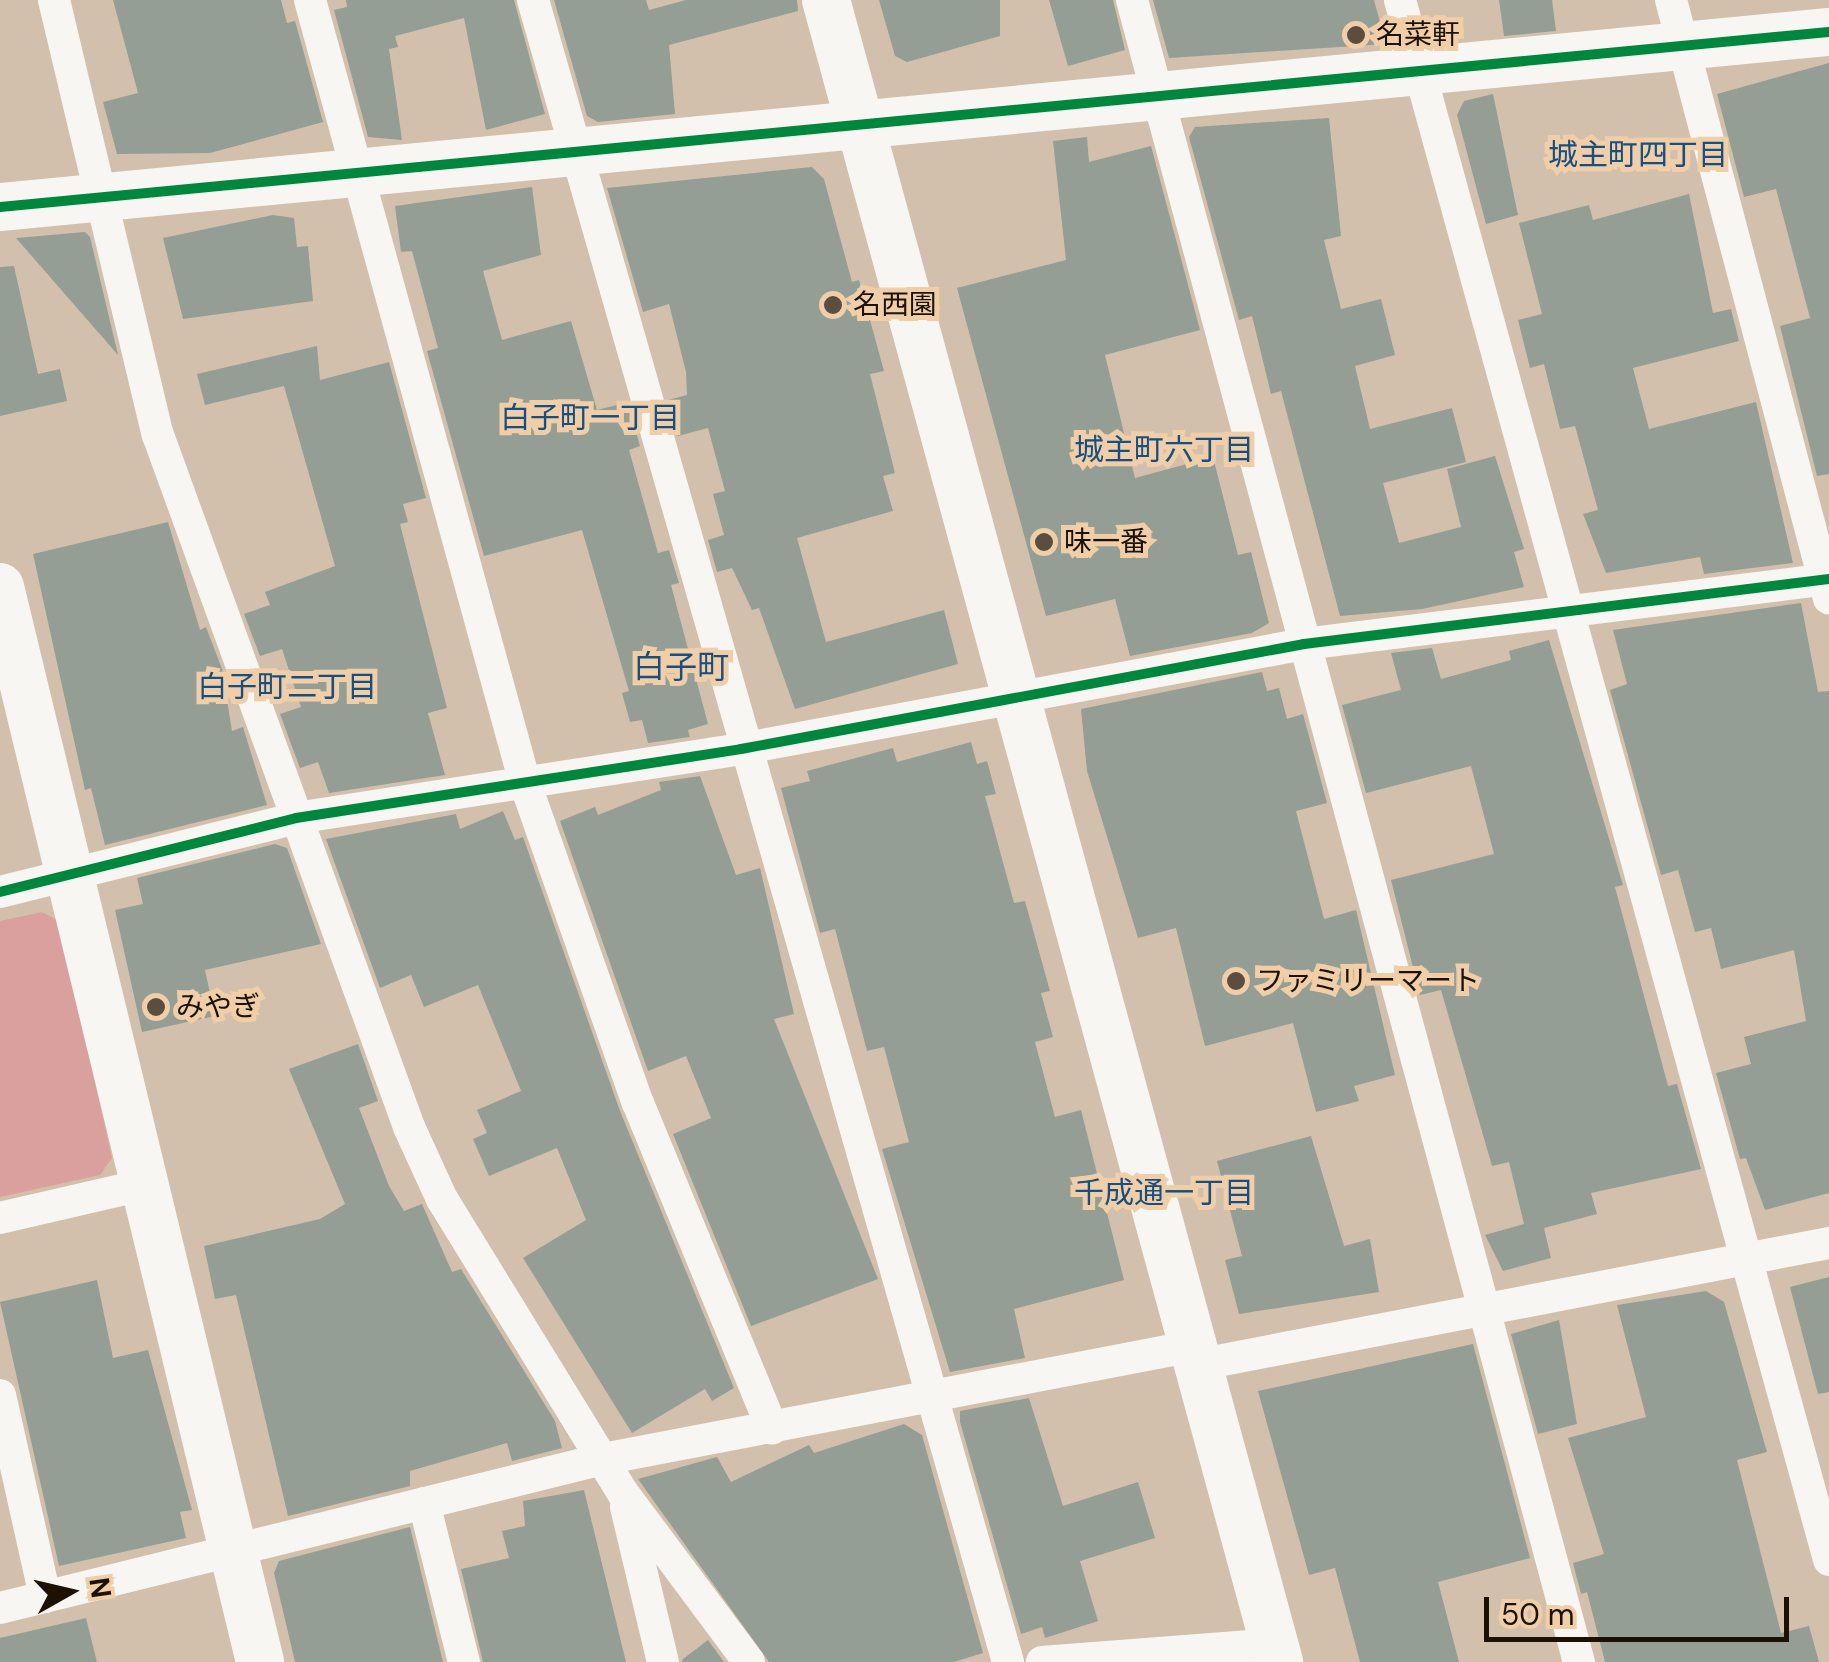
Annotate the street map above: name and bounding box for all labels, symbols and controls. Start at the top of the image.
place label: 名菜軒 [1376,18,1460,52]
marker: 名菜軒 [1345,24,1367,46]
district label: 城主町四丁目 [1548,137,1728,173]
place label: 名西園 [853,288,937,322]
marker: 名西園 [822,294,844,316]
district label: 白子町一丁目 [500,400,680,436]
district label: 城主町六丁目 [1074,432,1254,468]
place label: 味一番 [1064,525,1148,559]
marker: 味一番 [1033,531,1055,553]
district label: 白子町 [633,648,729,686]
district label: 白子町二丁目 [197,669,377,705]
place label: ファミリーマート [1256,964,1480,998]
marker: ファミリーマート [1225,970,1247,992]
place label: みやぎ [176,990,260,1024]
marker: みやぎ [145,996,167,1018]
district label: 千成通一丁目 [1074,1175,1254,1211]
north arrow [20,1542,120,1642]
text: N [80,1575,120,1600]
scale bar [1489,1577,1794,1639]
text: 50 m [1501,1595,1575,1634]

